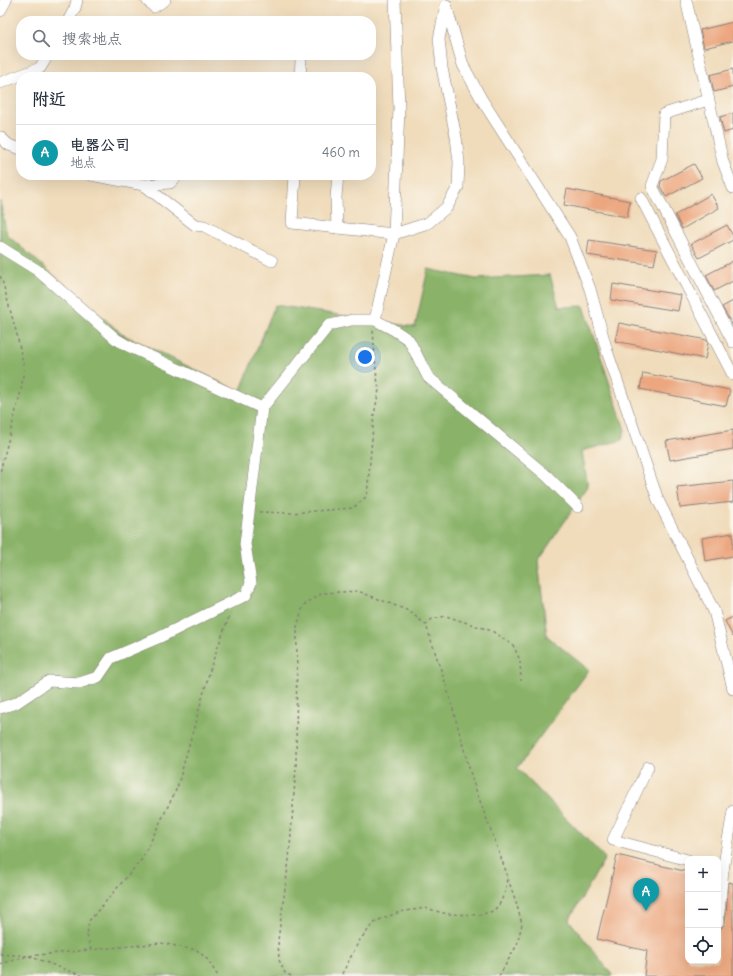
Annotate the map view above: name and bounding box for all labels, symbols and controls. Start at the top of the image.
search box [16,16,376,60]
icon: search [30,27,52,49]
text: 搜索地点 [62,29,122,48]
text: 附近 [32,88,66,110]
text: 电器公司 [70,135,130,154]
text: A [41,144,49,161]
text: 460 m [322,144,360,161]
text: 地点 [70,154,96,171]
your location [355,347,375,367]
map controls [685,856,721,964]
button: + [685,856,721,892]
pin: A [633,878,659,911]
button: − [685,892,721,928]
button: locate [685,928,721,964]

